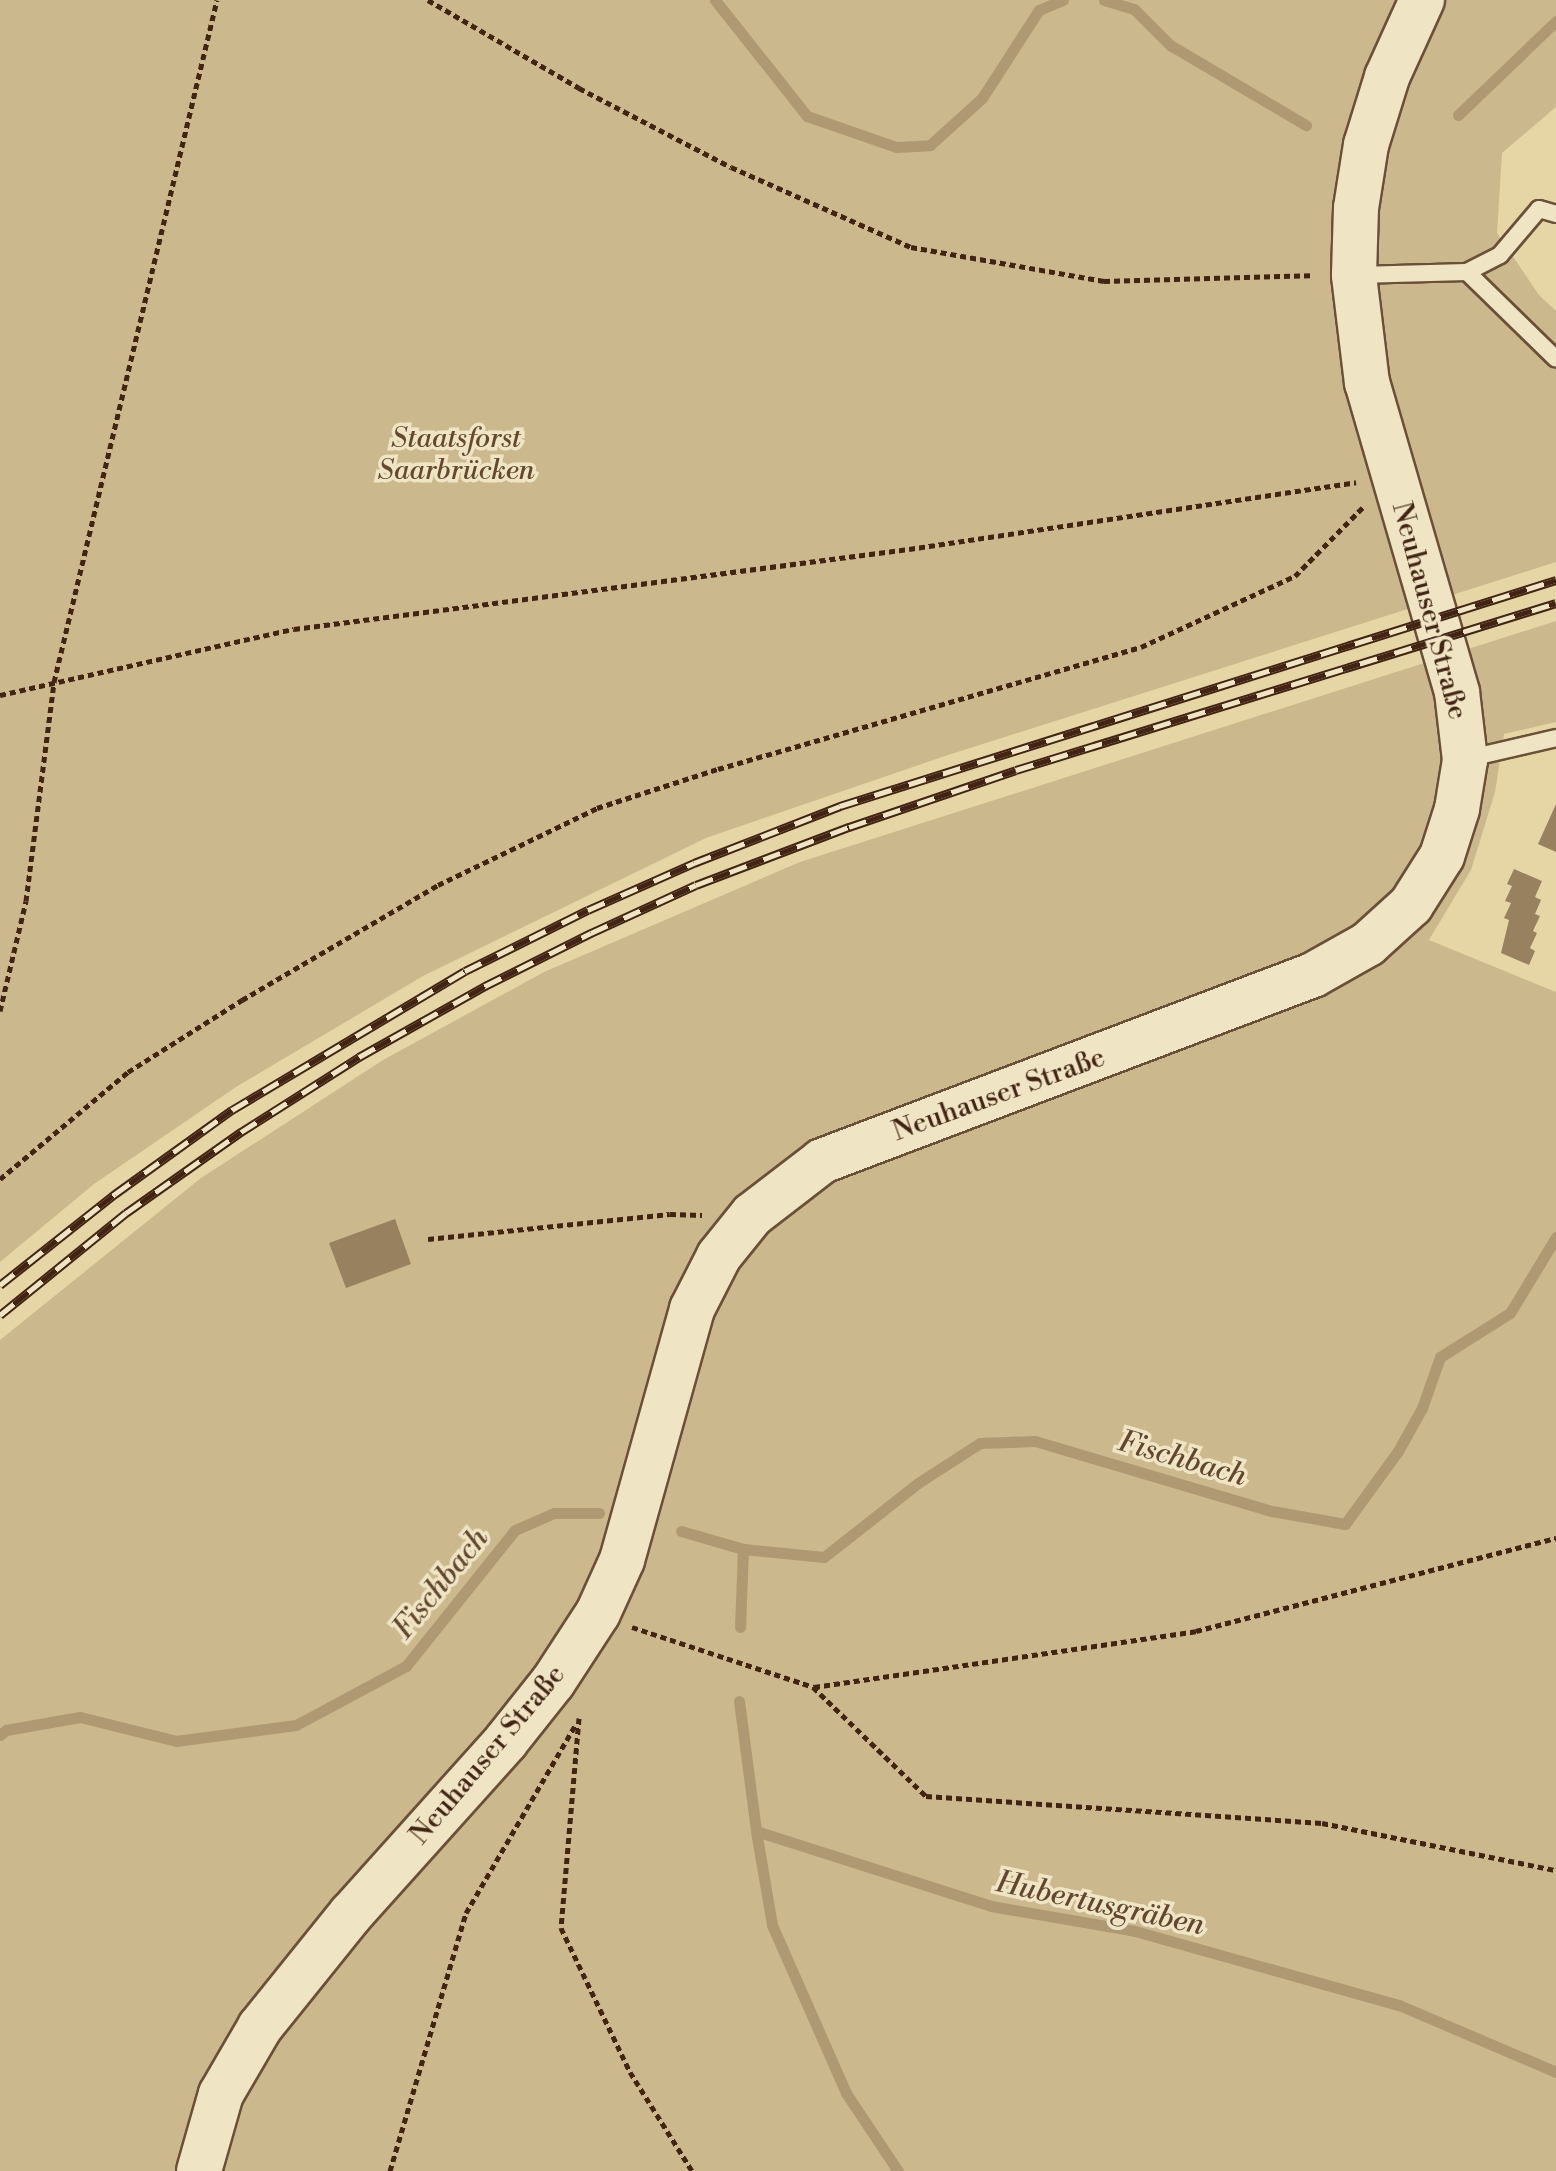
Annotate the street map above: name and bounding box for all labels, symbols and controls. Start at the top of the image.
park label: Staatsforst Saarbrücken [378,422,534,488]
street label: Neuhauser Straße [1384,499,1474,723]
street label: Neuhauser Straße [888,1041,1110,1149]
water label: Fischbach [1114,1424,1250,1494]
water label: Fischbach [386,1521,496,1647]
street label: Neuhauser Straße [403,1659,573,1851]
water label: Hubertusgräben [993,1864,1207,1944]

